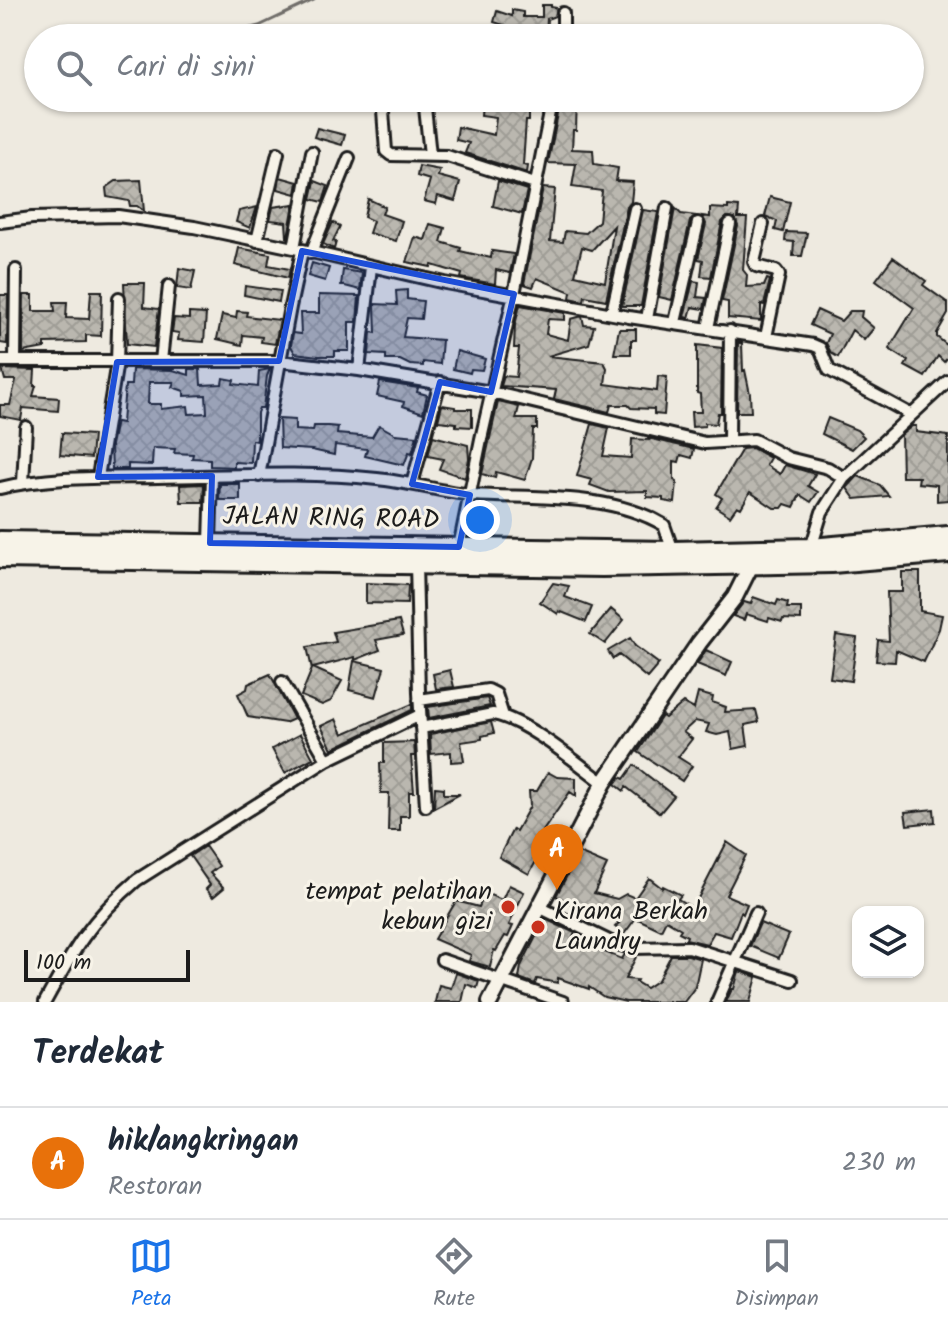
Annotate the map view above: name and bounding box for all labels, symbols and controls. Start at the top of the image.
search box [24,24,924,112]
text: Cari di sini [116,44,254,92]
icon: search [52,46,96,90]
street label: JALAN RING ROAD [222,496,440,542]
your location [460,500,500,540]
pin: A [531,824,583,890]
place label: tempat pelatihan kebun gizi [306,871,494,943]
place label: Kirana Berkah Laundry [554,891,708,963]
marker: tempat pelatihan kebun gizi [499,898,517,916]
map controls [852,906,924,978]
button: layers [852,906,924,978]
marker: Kirana Berkah Laundry [529,918,547,936]
scale bar [24,946,190,982]
text: 100 m [36,946,91,981]
text: Terdekat [32,1027,164,1081]
text: hik/angkringan [108,1118,299,1166]
text: A [50,1142,66,1184]
text: 230 m [842,1142,916,1184]
text: Restoran [108,1166,202,1208]
tab: Peta [129,1234,173,1317]
tab: Rute [432,1234,476,1317]
tab: Disimpan [735,1234,819,1317]

